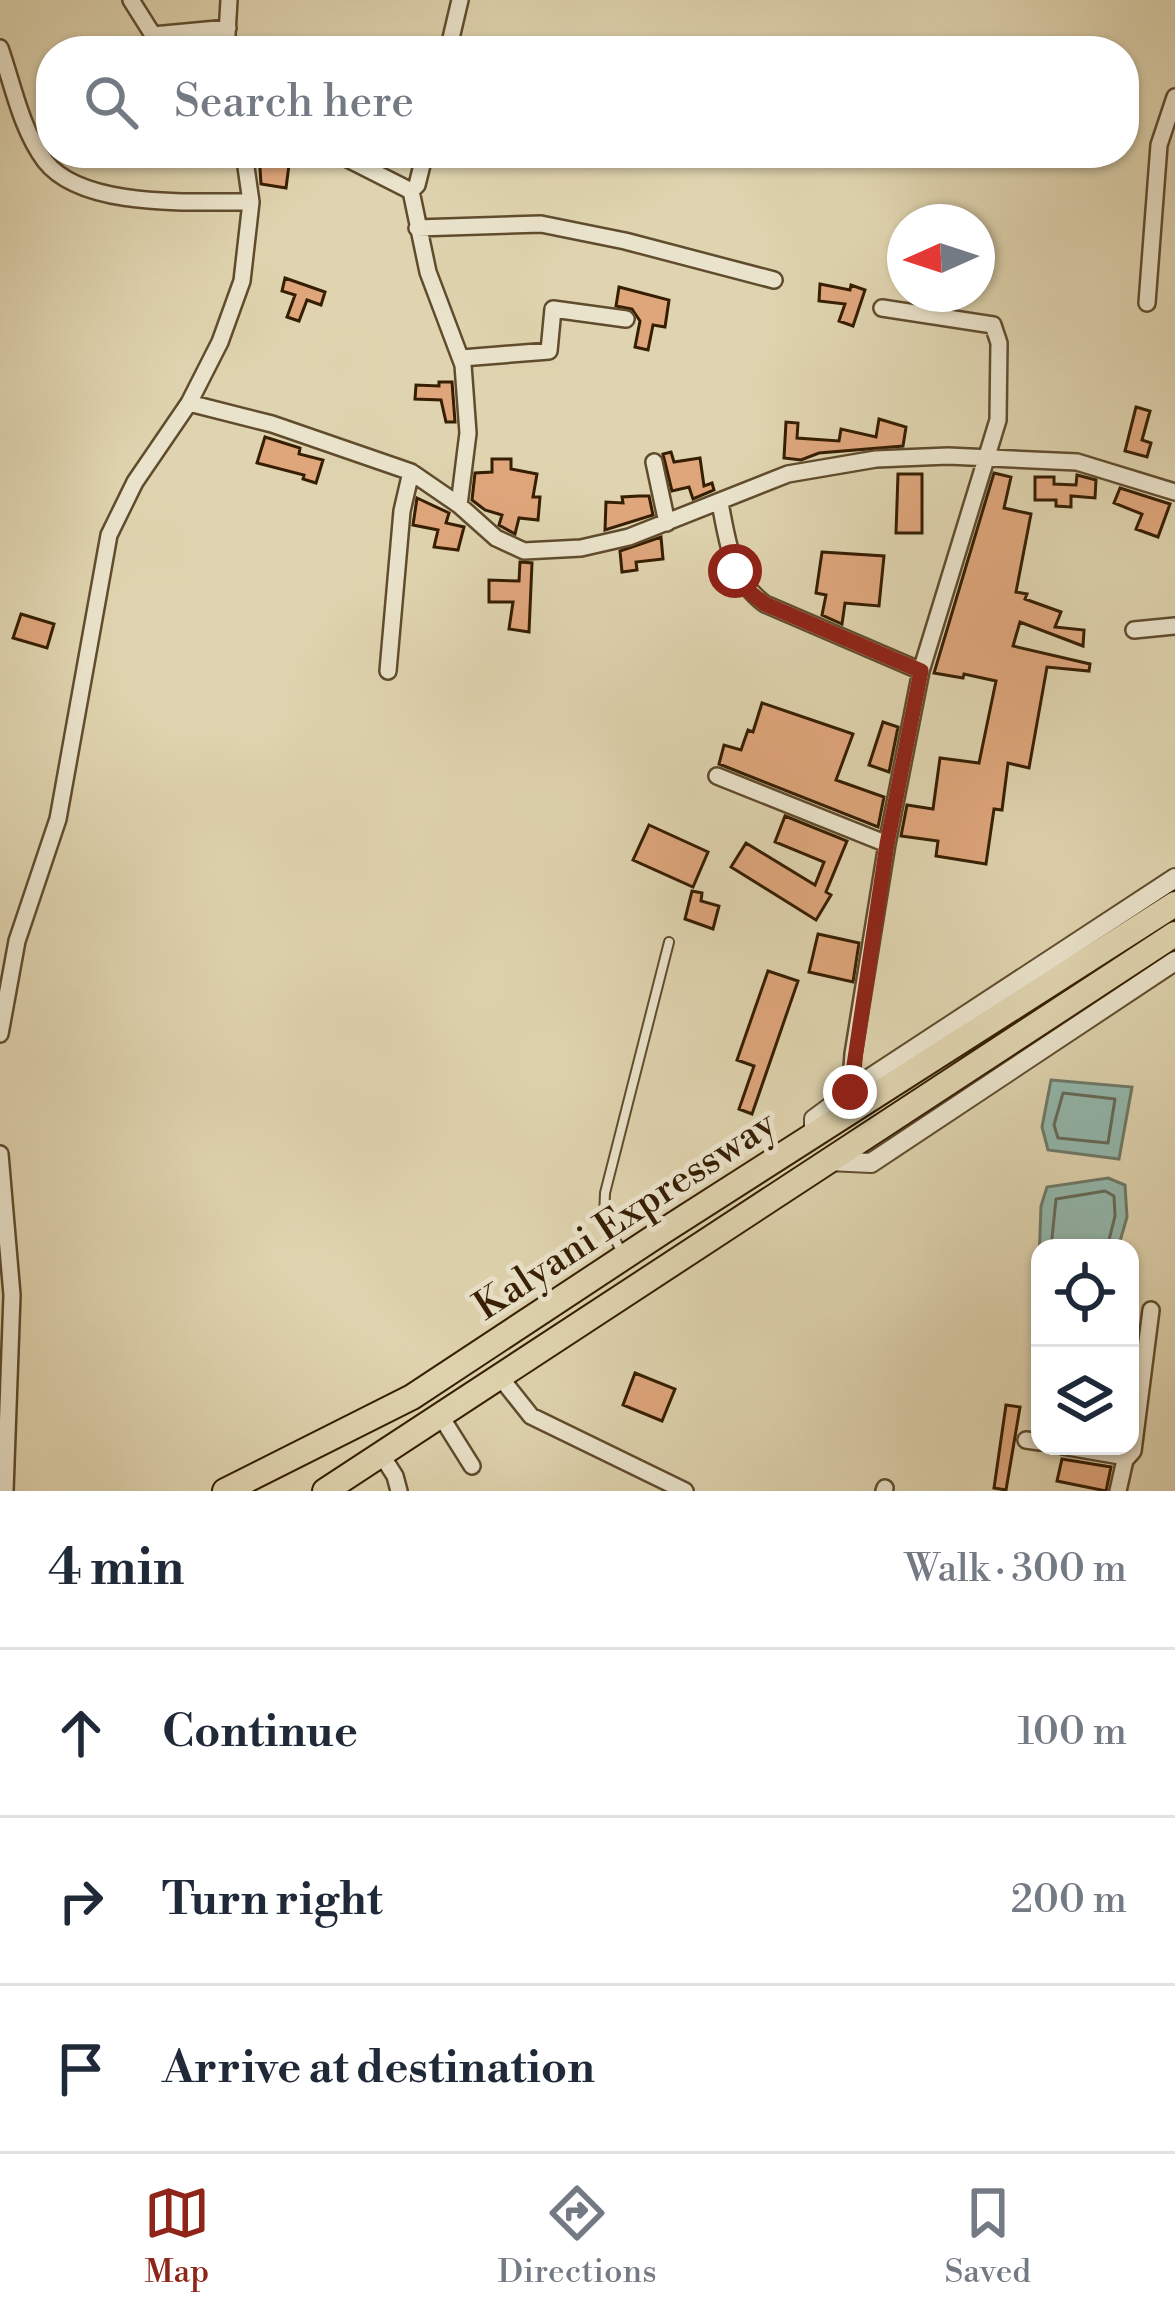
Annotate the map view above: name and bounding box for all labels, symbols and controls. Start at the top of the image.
search box [36,36,1139,168]
icon: search [78,69,144,135]
text: Search here [174,74,414,131]
north arrow [887,204,995,312]
route start [708,544,762,598]
route end [823,1065,877,1119]
street label: Kalyani Expressway [465,1100,786,1332]
map controls [1031,1239,1139,1455]
button: locate [1031,1239,1139,1347]
button: layers [1031,1347,1139,1455]
text: 4 min [48,1537,184,1601]
text: Walk · 300 m [905,1545,1127,1594]
icon: ahead [48,1700,114,1766]
text: Continue [162,1704,358,1761]
text: 100 m [1018,1708,1127,1757]
icon: right [48,1868,114,1934]
text: Turn right [162,1872,383,1929]
text: 200 m [1011,1876,1127,1925]
icon: arrive [48,2036,114,2102]
text: Arrive at destination [162,2040,595,2097]
tab: Map [144,2180,210,2293]
tab: Directions [498,2180,657,2293]
tab: Saved [944,2180,1031,2293]

